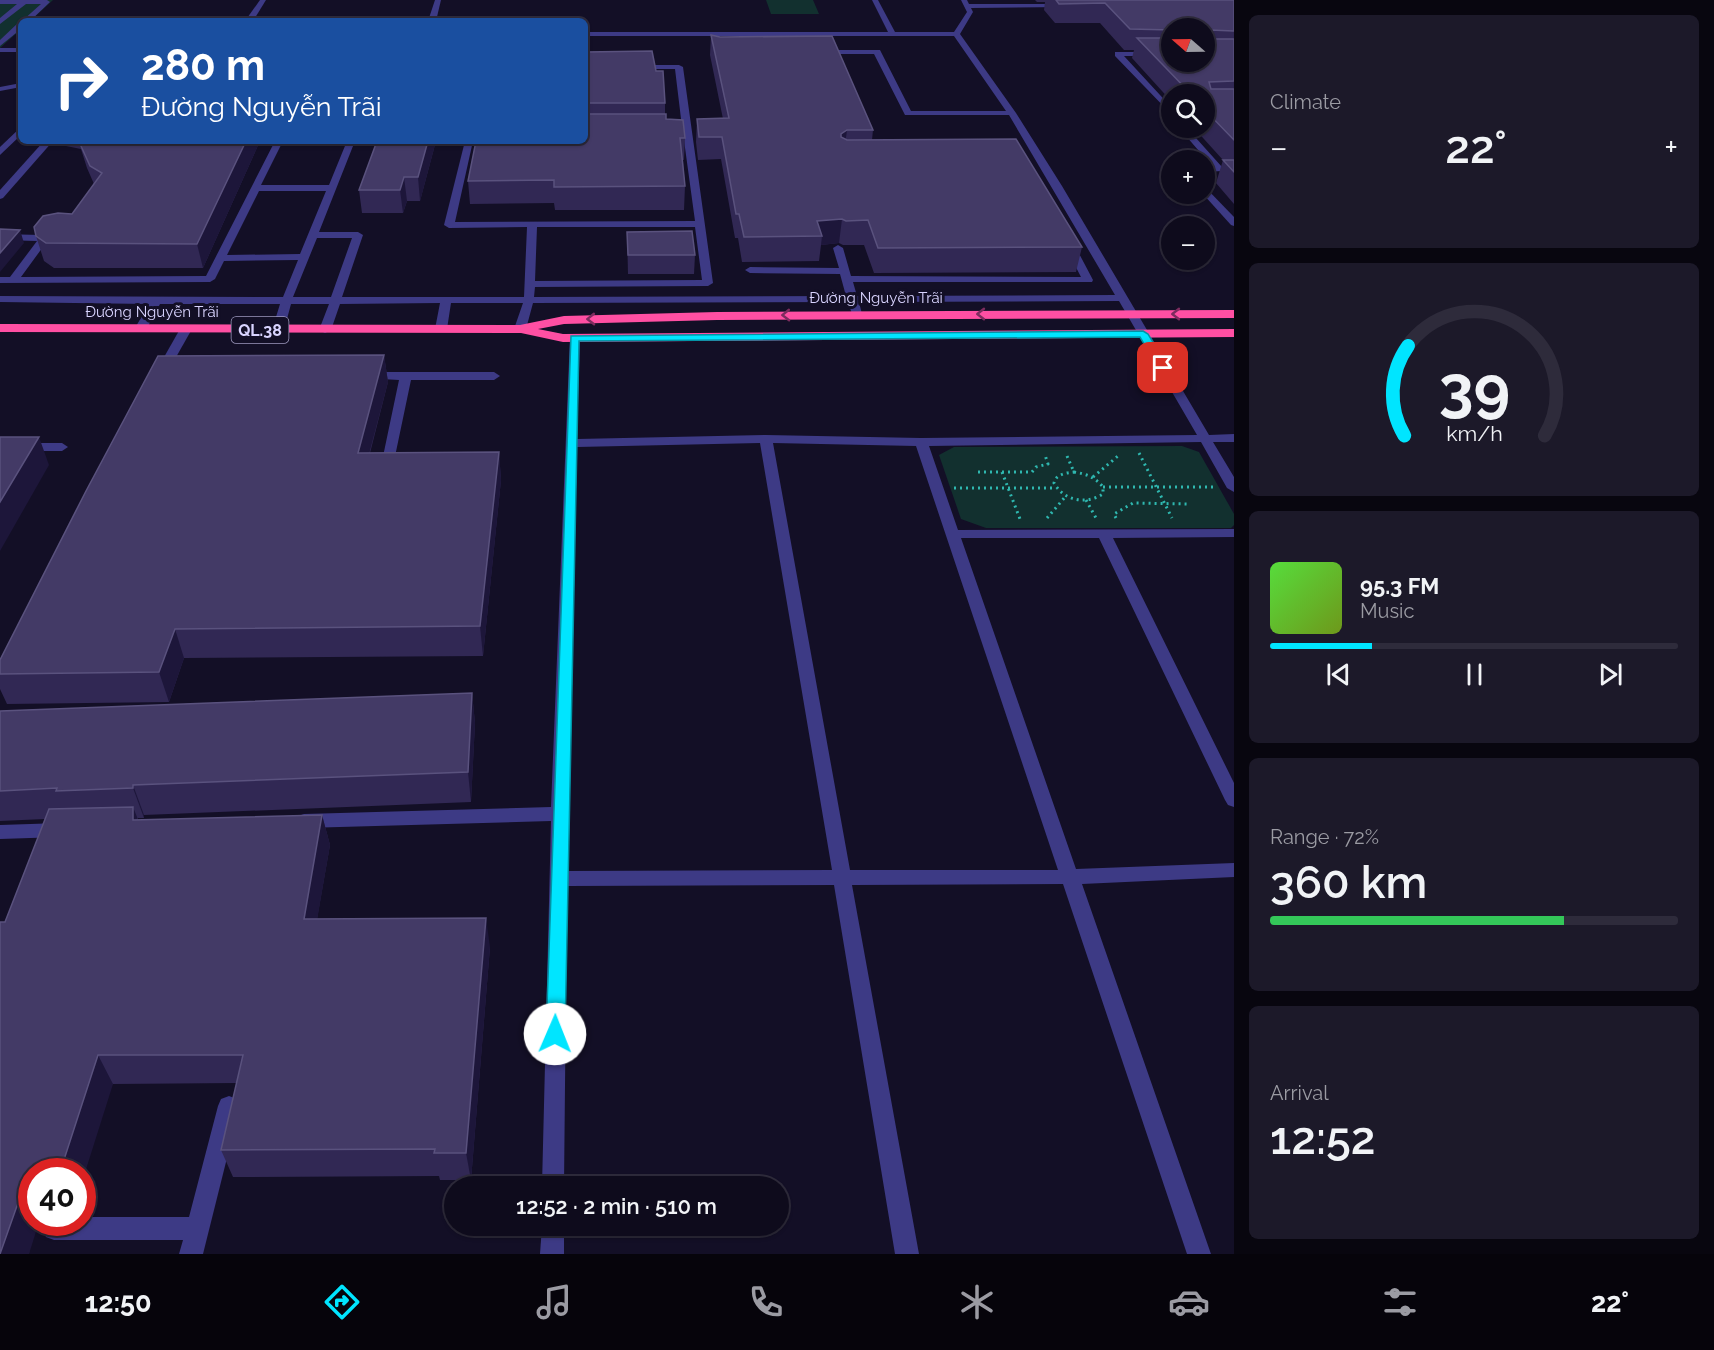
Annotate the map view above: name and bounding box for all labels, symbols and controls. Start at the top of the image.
north arrow [1161,18,1215,72]
map controls [1161,18,1215,270]
text: 280 m [141,41,265,90]
icon: right [42,42,120,120]
button: search [1161,84,1215,138]
text: Climate [1270,90,1341,114]
text: Đường Nguyễn Trãi [141,91,382,122]
text: 22° [1445,121,1507,174]
text: − [1270,128,1288,167]
text: + [1664,128,1678,167]
button: + [1161,150,1215,204]
button: − [1161,216,1215,270]
street label: Đường Nguyễn Trãi [809,289,943,307]
street label: Đường Nguyễn Trãi [85,303,219,321]
one-way arrow [976,308,985,320]
one-way arrow [1171,308,1180,320]
one-way arrow [781,309,790,322]
one-way arrow [586,313,595,326]
road number: QL.38 [232,317,288,343]
pin [1137,342,1188,393]
icon: arrive [1146,351,1179,384]
text: 39 [1438,351,1510,425]
text: km/h [1446,422,1502,447]
text: 95.3 FM [1360,573,1439,599]
text: Music [1360,599,1414,623]
icon: previous [1322,658,1355,691]
icon: pause [1458,658,1491,691]
icon: next [1594,658,1627,691]
text: Range · 72% [1270,825,1379,849]
text: 360 km [1270,856,1427,909]
position arrow [523,1002,587,1066]
text: Arrival [1270,1081,1329,1105]
text: 12:52 [1270,1112,1375,1165]
speed limit sign: 40 [18,1158,96,1236]
text: 12:52 · 2 min · 510 m [516,1193,717,1219]
icon: directions [321,1281,363,1323]
icon: music [533,1281,575,1323]
icon: phone [745,1281,787,1323]
icon: climate [956,1281,998,1323]
icon: car [1168,1281,1210,1323]
icon: filters [1379,1281,1421,1323]
text: 12:50 [85,1287,152,1318]
text: 22° [1591,1287,1629,1318]

